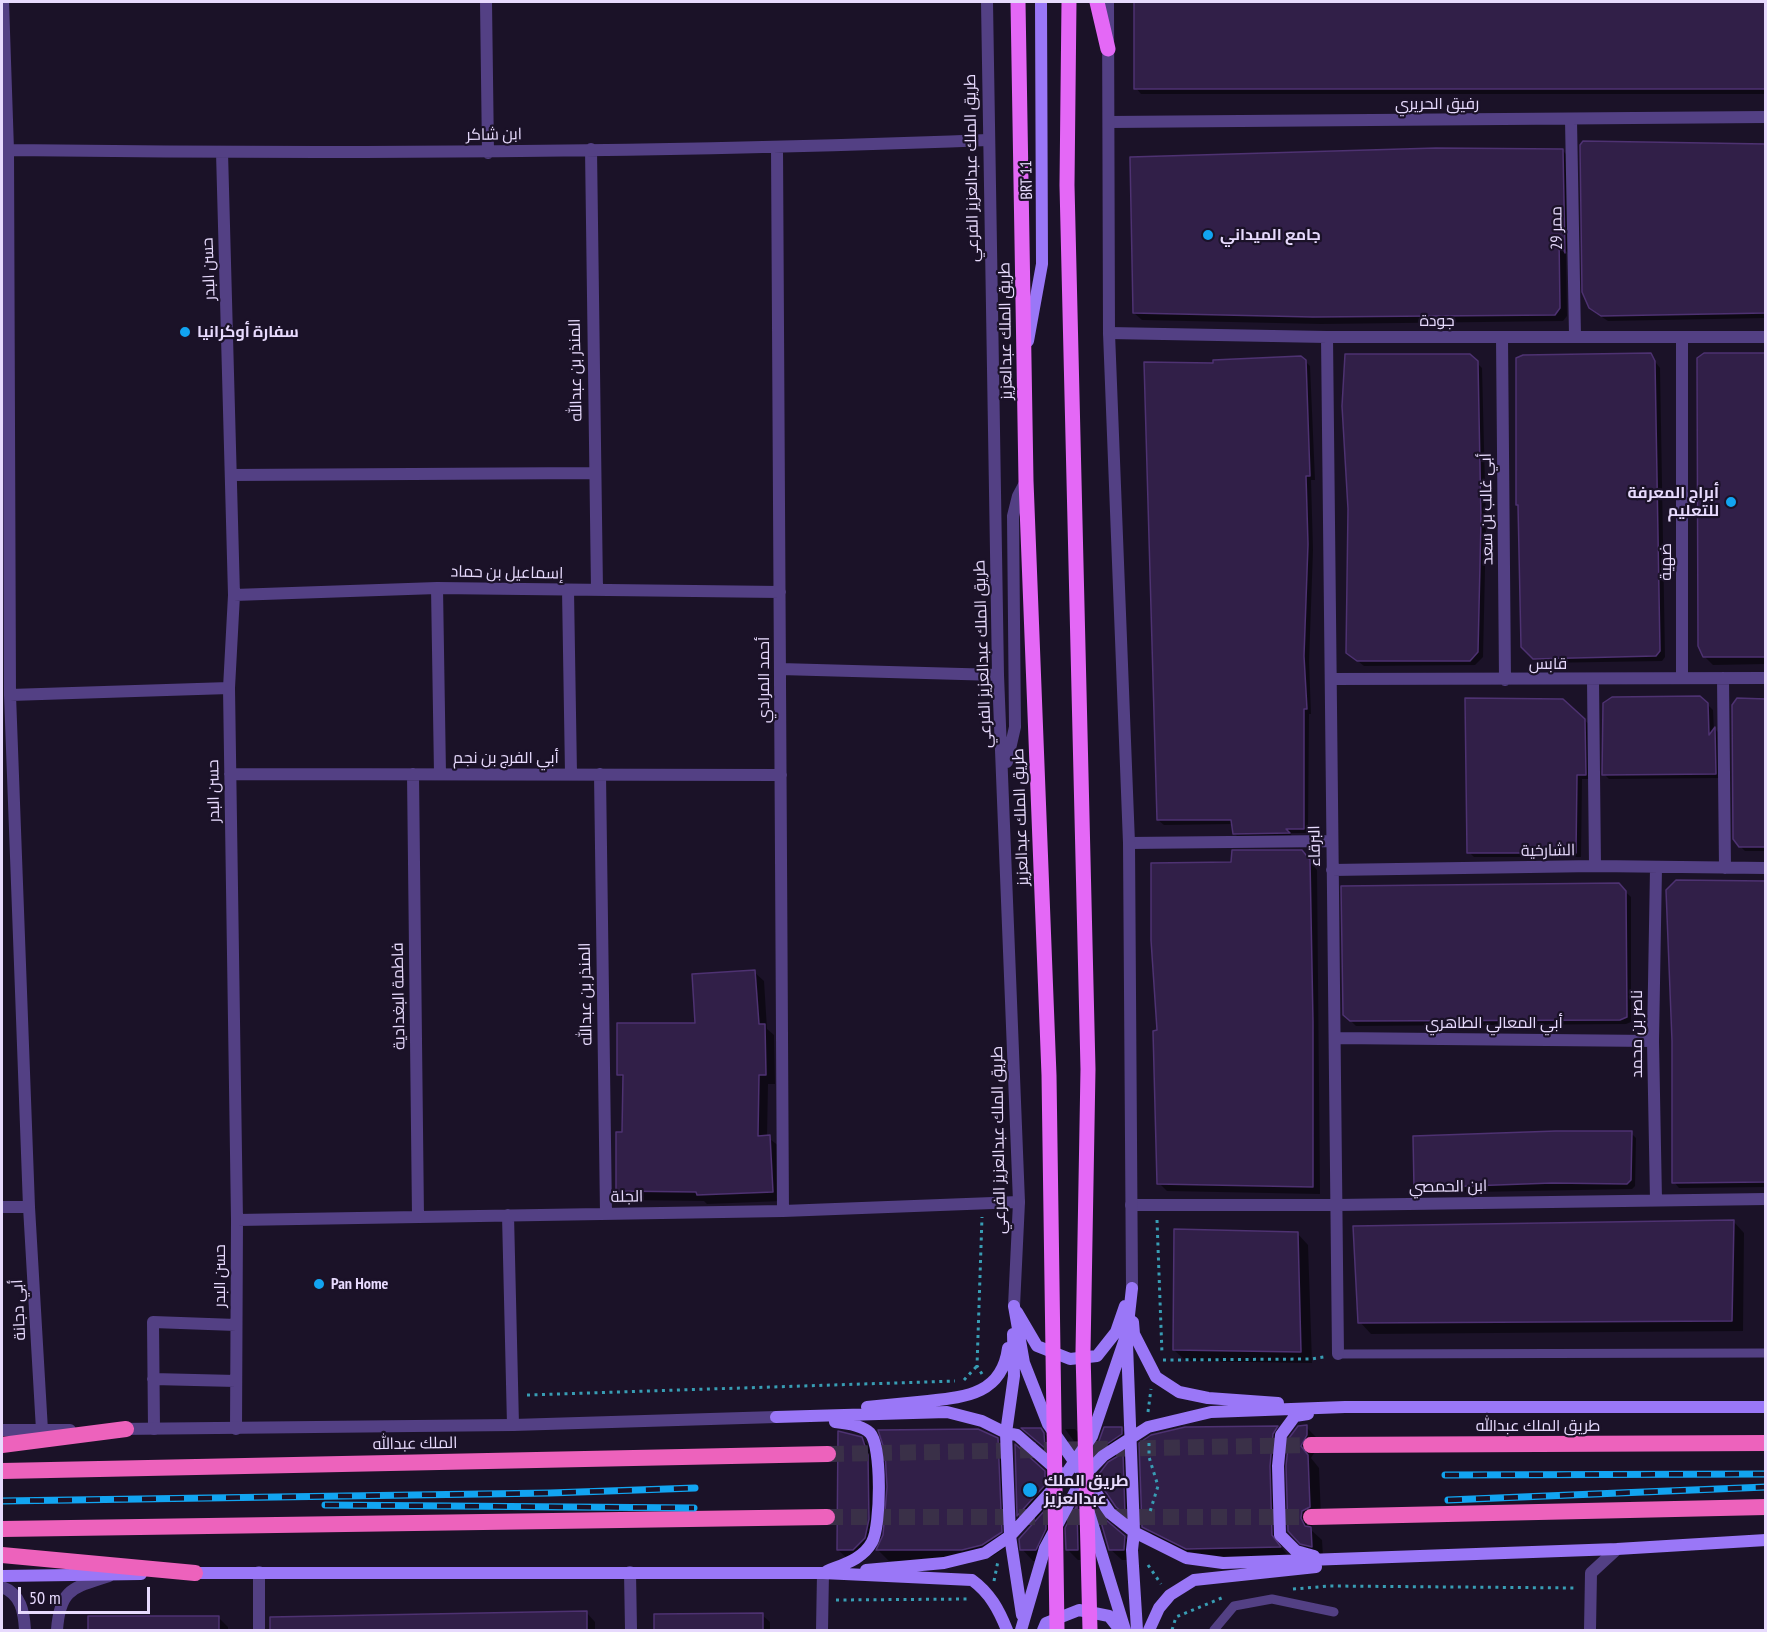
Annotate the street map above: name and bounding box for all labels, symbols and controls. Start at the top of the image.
street label: طريق الملك عبدالعزيز الفرعي [961,74,983,262]
street label: رفيق الحريري [1395,94,1479,114]
street label: ابن شاكر [466,125,522,145]
street label: BRT 11 [1017,160,1037,200]
street label: ممر 29 [1547,206,1567,250]
place label: جامع الميداني [1220,225,1321,245]
marker: جامع الميداني [1201,228,1215,242]
street label: حسن البدر [198,237,220,301]
street label: طريق الملك عبدالعزيز [995,262,1017,400]
street label: جودة [1419,311,1455,331]
street label: المنذر بن عبدالله [566,318,586,422]
place label: سفارة أوكرانيا [197,322,299,342]
marker: سفارة أوكرانيا [178,325,192,339]
street label: أبي غالب بن سعد [1476,453,1498,565]
place label: أبراج المعرفة للتعليم [1627,483,1719,521]
marker: أبراج المعرفة للتعليم [1724,495,1738,509]
street label: ضهية [1656,543,1676,581]
street label: طريق الملك عبدالعزيز الفرعي [970,560,996,748]
street label: إسماعيل بن حماد [450,562,564,584]
street label: أحمد المرادي [754,637,774,723]
street label: قابس [1529,654,1567,674]
street label: أبي الفرج بن نجم [453,748,559,768]
street label: طريق الملك عبدالعزيز [1009,748,1033,886]
street label: حسن البدر [204,759,224,823]
street label: البرقاء [1305,825,1325,867]
street label: الشارخية [1521,841,1575,861]
street label: فاطمة البغدادية [388,942,410,1050]
street label: المنذر بن عبدالله [576,942,596,1046]
street label: ناصر بن محمد [1627,990,1647,1078]
street label: أبي المعالي الطاهري [1425,1013,1563,1033]
street label: طريق الملك عبدالعزيز الفرعي [988,1046,1010,1234]
street label: ابن الحمصي [1409,1177,1487,1197]
street label: الجلة [611,1187,643,1207]
street label: حسن البدر [210,1244,230,1308]
place label: Pan Home [331,1274,388,1294]
marker: Pan Home [312,1277,326,1291]
street label: أبي دجانة [8,1279,30,1341]
street label: طريق الملك عبدالله [1476,1416,1600,1436]
street label: الملك عبدالله [372,1434,458,1454]
place label: طريق الملك عبدالعزيز [1044,1471,1129,1509]
marker: طريق الملك عبدالعزيز [1021,1481,1039,1499]
scale bar [21,1575,153,1613]
text: 50 m [29,1586,61,1609]

